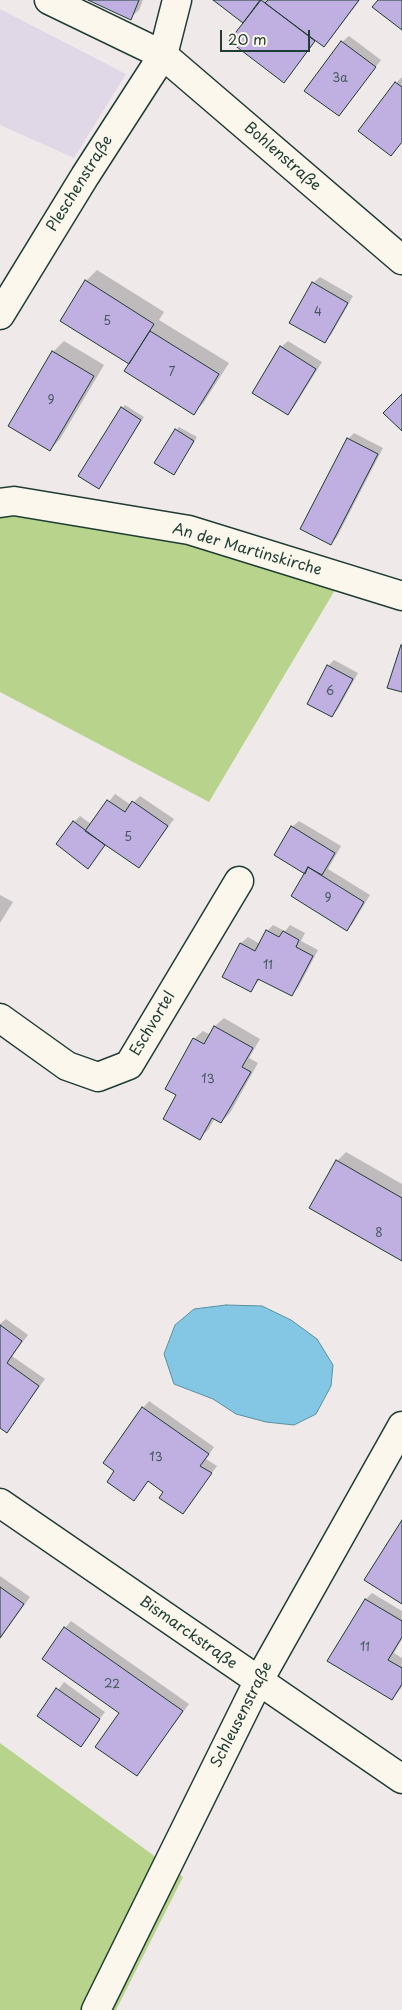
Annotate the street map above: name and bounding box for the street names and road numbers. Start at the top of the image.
street label: Bohlenstraße [240,119,324,195]
street label: Pleschenstraße [43,133,117,235]
street label: An der Martinskirche [170,520,324,580]
street label: Eschvortel [127,989,179,1059]
street label: Bismarckstraße [136,1593,240,1673]
street label: Schleusenstraße [208,1659,276,1771]

